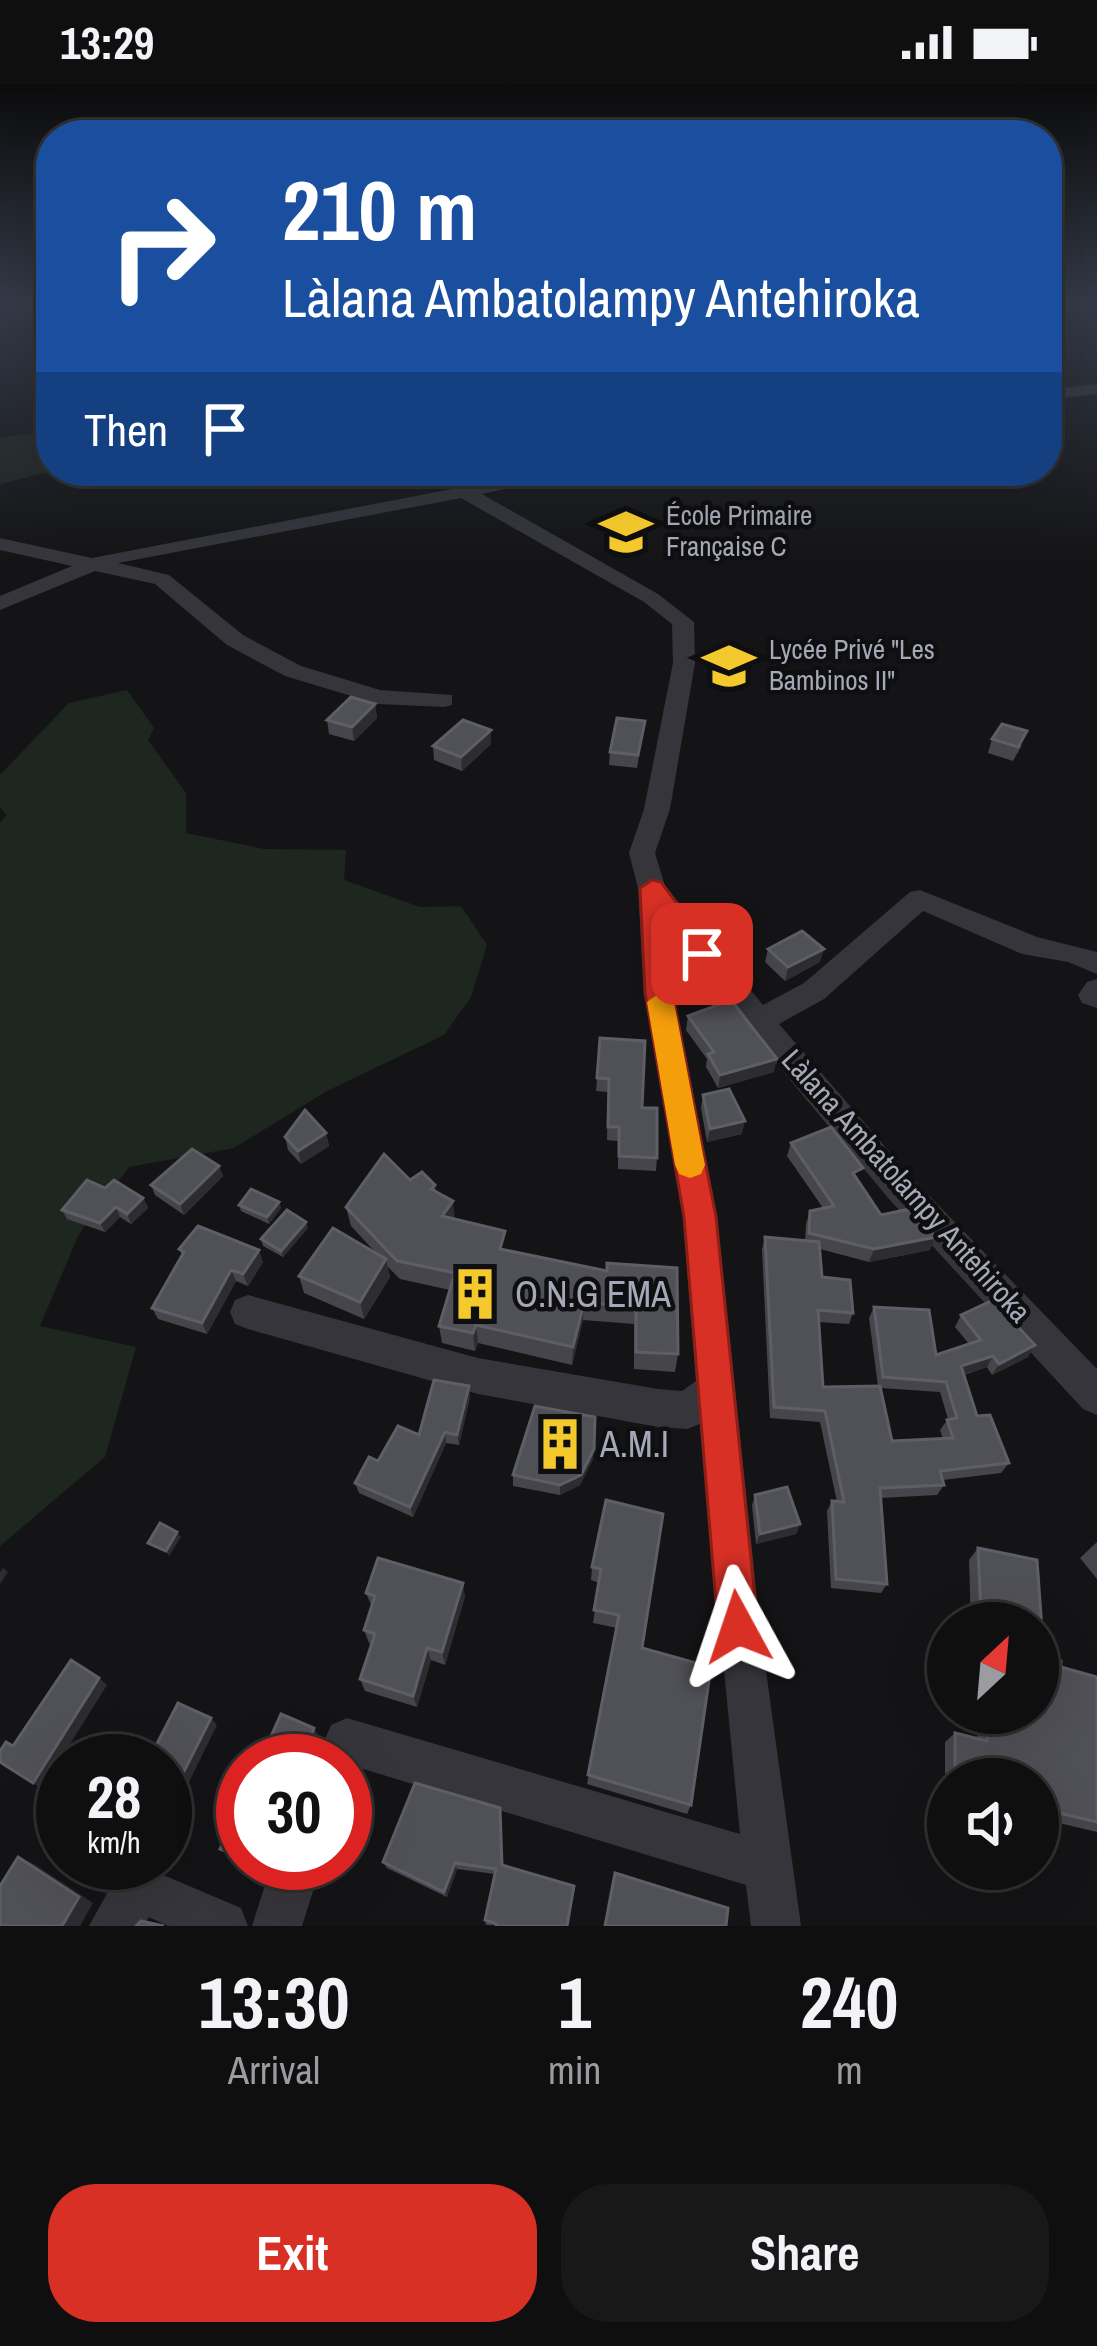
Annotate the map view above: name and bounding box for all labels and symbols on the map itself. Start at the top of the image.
place label: École Primaire Française C [666,497,812,564]
school or university icon: École Primaire Française C [597,503,655,561]
place label: Lycée Privé "Les Bambinos II" [769,631,935,698]
school or university icon: Lycée Privé "Les Bambinos II" [700,637,758,695]
pin [651,903,753,1005]
street label: Làlana Ambatolampy Antehiroka [773,1040,1040,1331]
building icon: O.N.G EMA [446,1265,504,1323]
place label: O.N.G EMA [515,1270,671,1318]
building icon: A.M.I [531,1415,589,1473]
place label: A.M.I [599,1420,669,1468]
position arrow [675,1564,801,1690]
north arrow [927,1602,1059,1734]
speed limit sign: 30 [216,1734,372,1890]

